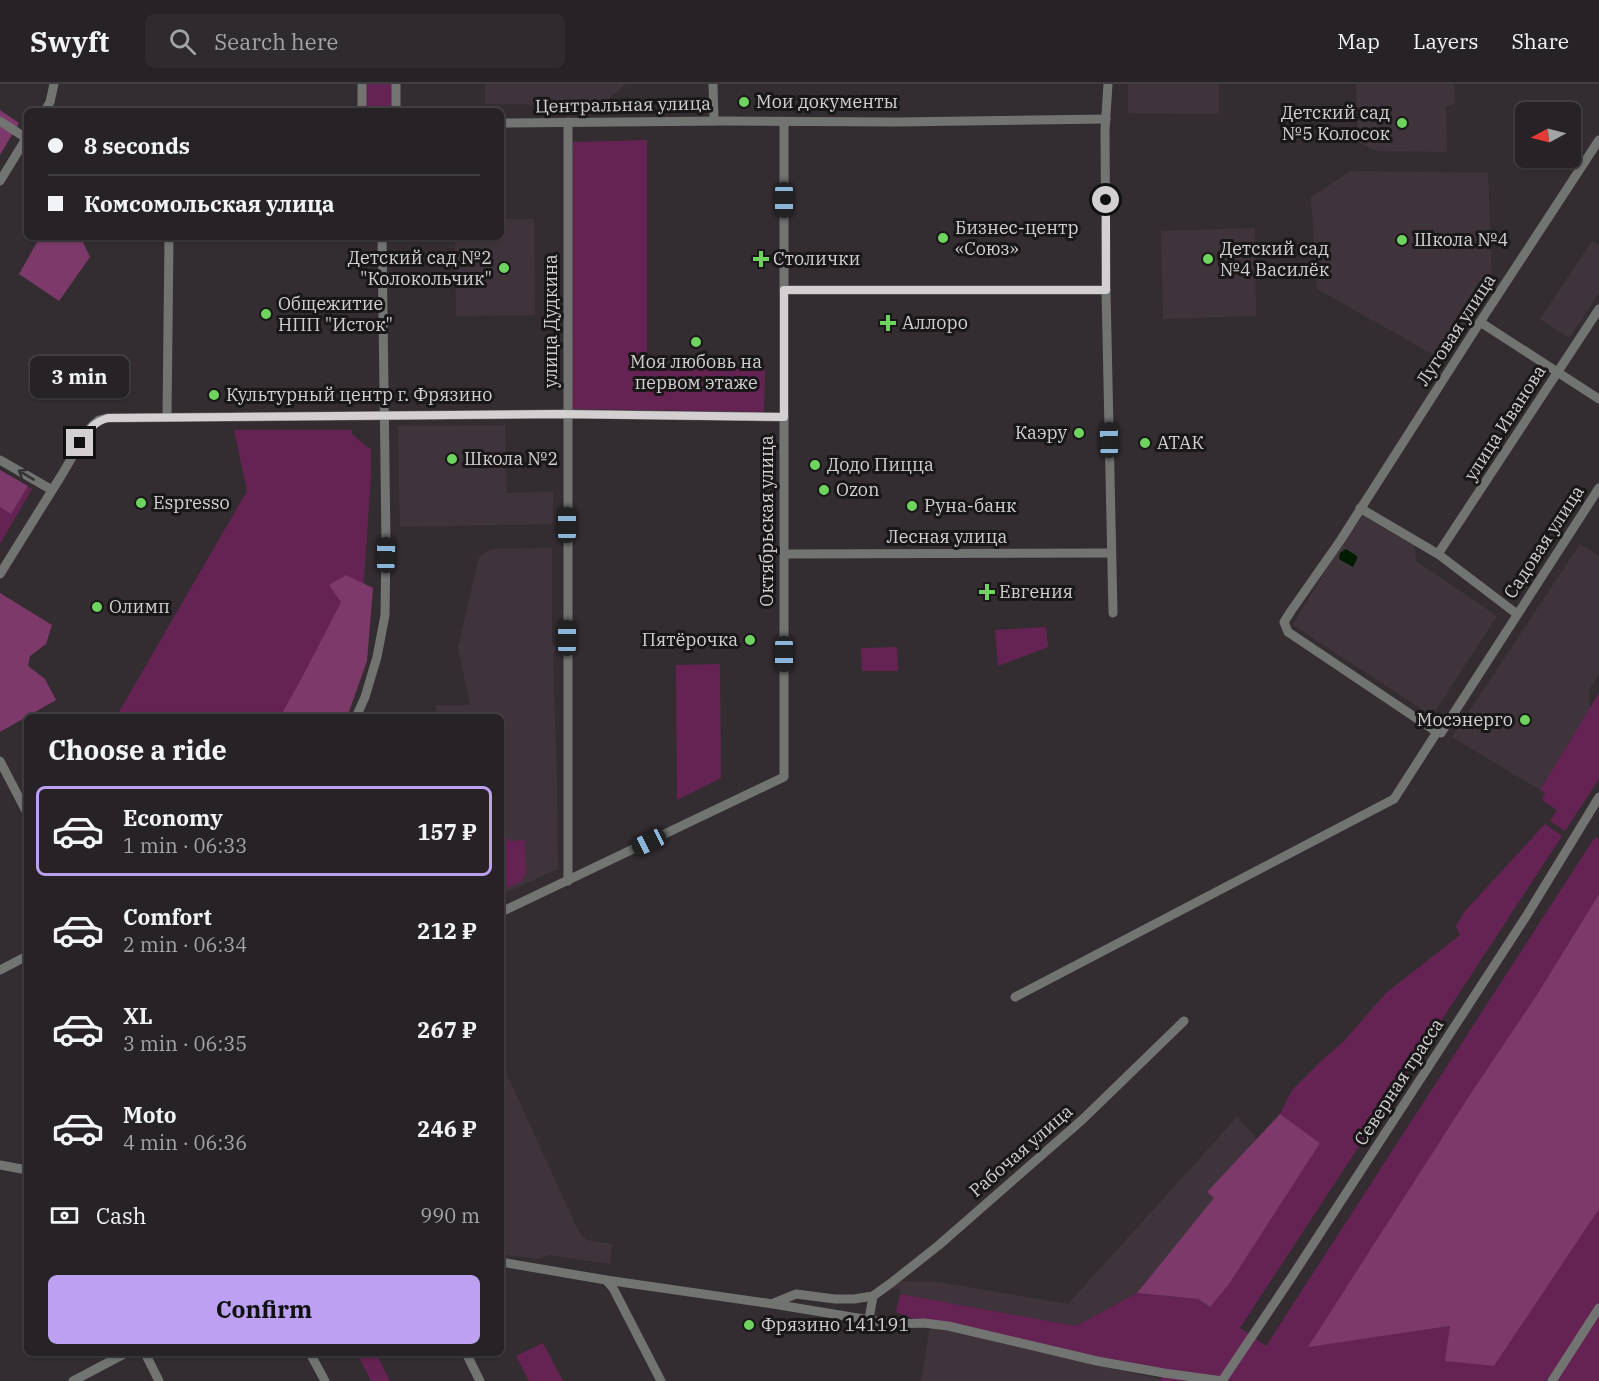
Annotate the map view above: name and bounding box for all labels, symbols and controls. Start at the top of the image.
search box [145,14,565,68]
text: Swyft [30,23,109,60]
icon: search [166,25,199,58]
text: Search here [214,27,338,56]
text: Map [1337,27,1380,55]
text: Layers [1413,27,1479,55]
text: Share [1512,27,1569,55]
place label: Мои документы [756,90,898,113]
street label: Центральная улица [535,91,711,118]
marker: Мои документы [737,95,751,109]
place label: Детский сад №5 Колосок [1281,101,1391,145]
north arrow [1515,102,1581,168]
map controls [1515,102,1581,168]
marker: Детский сад №5 Колосок [1395,116,1409,130]
text: 8 seconds [84,131,190,160]
car [775,182,793,218]
route start [1092,186,1119,213]
text: Комсомольская улица [84,189,335,218]
place label: Бизнес-центр «Союз» [955,216,1079,260]
place label: Школа №4 [1414,228,1508,251]
marker: Бизнес-центр «Союз» [936,231,950,245]
marker: Школа №4 [1395,233,1409,247]
place label: Детский сад №4 Василёк [1220,237,1330,281]
place label: Детский сад №2 "Колокольчик" [348,246,492,290]
place label: Столички [773,247,860,270]
marker: Столички [754,252,768,266]
marker: Детский сад №4 Василёк [1201,252,1215,266]
street label: улица Дудкина [539,254,562,388]
marker: Детский сад №2 "Колокольчик" [497,261,511,275]
street label: Луговая улица [1411,269,1500,390]
place label: Общежитие НПП "Исток" [278,292,393,336]
marker: Общежитие НПП "Исток" [259,307,273,321]
place label: Аллоро [902,311,968,334]
marker: Аллоро [879,314,897,332]
marker: Моя любовь на первом этаже [689,335,703,349]
place label: Моя любовь на первом этаже [630,350,762,394]
callout: 3 min [31,356,130,398]
street label: улица Иванова [1459,360,1551,485]
text: 3 min [52,363,108,390]
place label: Культурный центр г. Фрязино [226,383,492,406]
marker: Культурный центр г. Фрязино [207,388,221,402]
place label: Каэру [1015,421,1067,444]
car [1100,422,1118,458]
marker: Каэру [1072,426,1086,440]
route end [66,429,93,456]
place label: АТАК [1157,431,1204,454]
street label: Октябрьская улица [755,435,778,607]
marker: АТАК [1138,436,1152,450]
place label: Школа №2 [464,447,558,470]
marker: Школа №2 [445,452,459,466]
place label: Додо Пицца [827,453,934,476]
marker: Додо Пицца [808,458,822,472]
one-way arrow [18,469,35,481]
place label: Ozon [836,478,880,501]
street label: Садовая улица [1498,481,1589,603]
marker: Ozon [817,483,831,497]
place label: Espresso [153,491,230,514]
place label: Руна-банк [924,494,1017,517]
marker: Espresso [134,496,148,510]
marker: Руна-банк [905,499,919,513]
car [558,507,576,543]
street label: Лесная улица [887,525,1008,548]
car [377,537,395,573]
place label: Евгения [999,580,1073,603]
marker: Евгения [980,585,994,599]
place label: Олимп [109,595,170,618]
marker: Олимп [90,600,104,614]
car [558,620,576,656]
place label: Пятёрочка [642,628,738,651]
marker: Пятёрочка [743,633,757,647]
car [775,636,793,672]
place label: Мосэнерго [1417,708,1513,731]
marker: Мосэнерго [1518,713,1532,727]
text: Choose a ride [48,732,227,767]
text: Economy [123,803,223,832]
icon: car [51,804,105,858]
text: 157 ₽ [417,817,477,846]
car [629,826,669,858]
text: 1 min · 06:33 [123,832,247,859]
text: Comfort [123,902,212,931]
icon: car [51,903,105,957]
text: 212 ₽ [417,916,477,945]
text: 2 min · 06:34 [123,931,247,958]
text: XL [123,1001,153,1030]
icon: car [51,1002,105,1056]
street label: Северная трасса [1349,1014,1448,1150]
text: 267 ₽ [417,1015,477,1044]
text: 3 min · 06:35 [123,1030,247,1057]
street label: Рабочая улица [964,1099,1077,1202]
text: Moto [123,1100,177,1129]
icon: car [51,1101,105,1155]
text: 246 ₽ [417,1114,477,1143]
text: 4 min · 06:36 [123,1129,247,1156]
icon: cash [48,1199,81,1232]
text: Cash [96,1201,147,1230]
text: 990 m [420,1202,480,1229]
button: Confirm [48,1275,480,1344]
place label: Фрязино 141191 [761,1313,909,1336]
marker: Фрязино 141191 [742,1318,756,1332]

